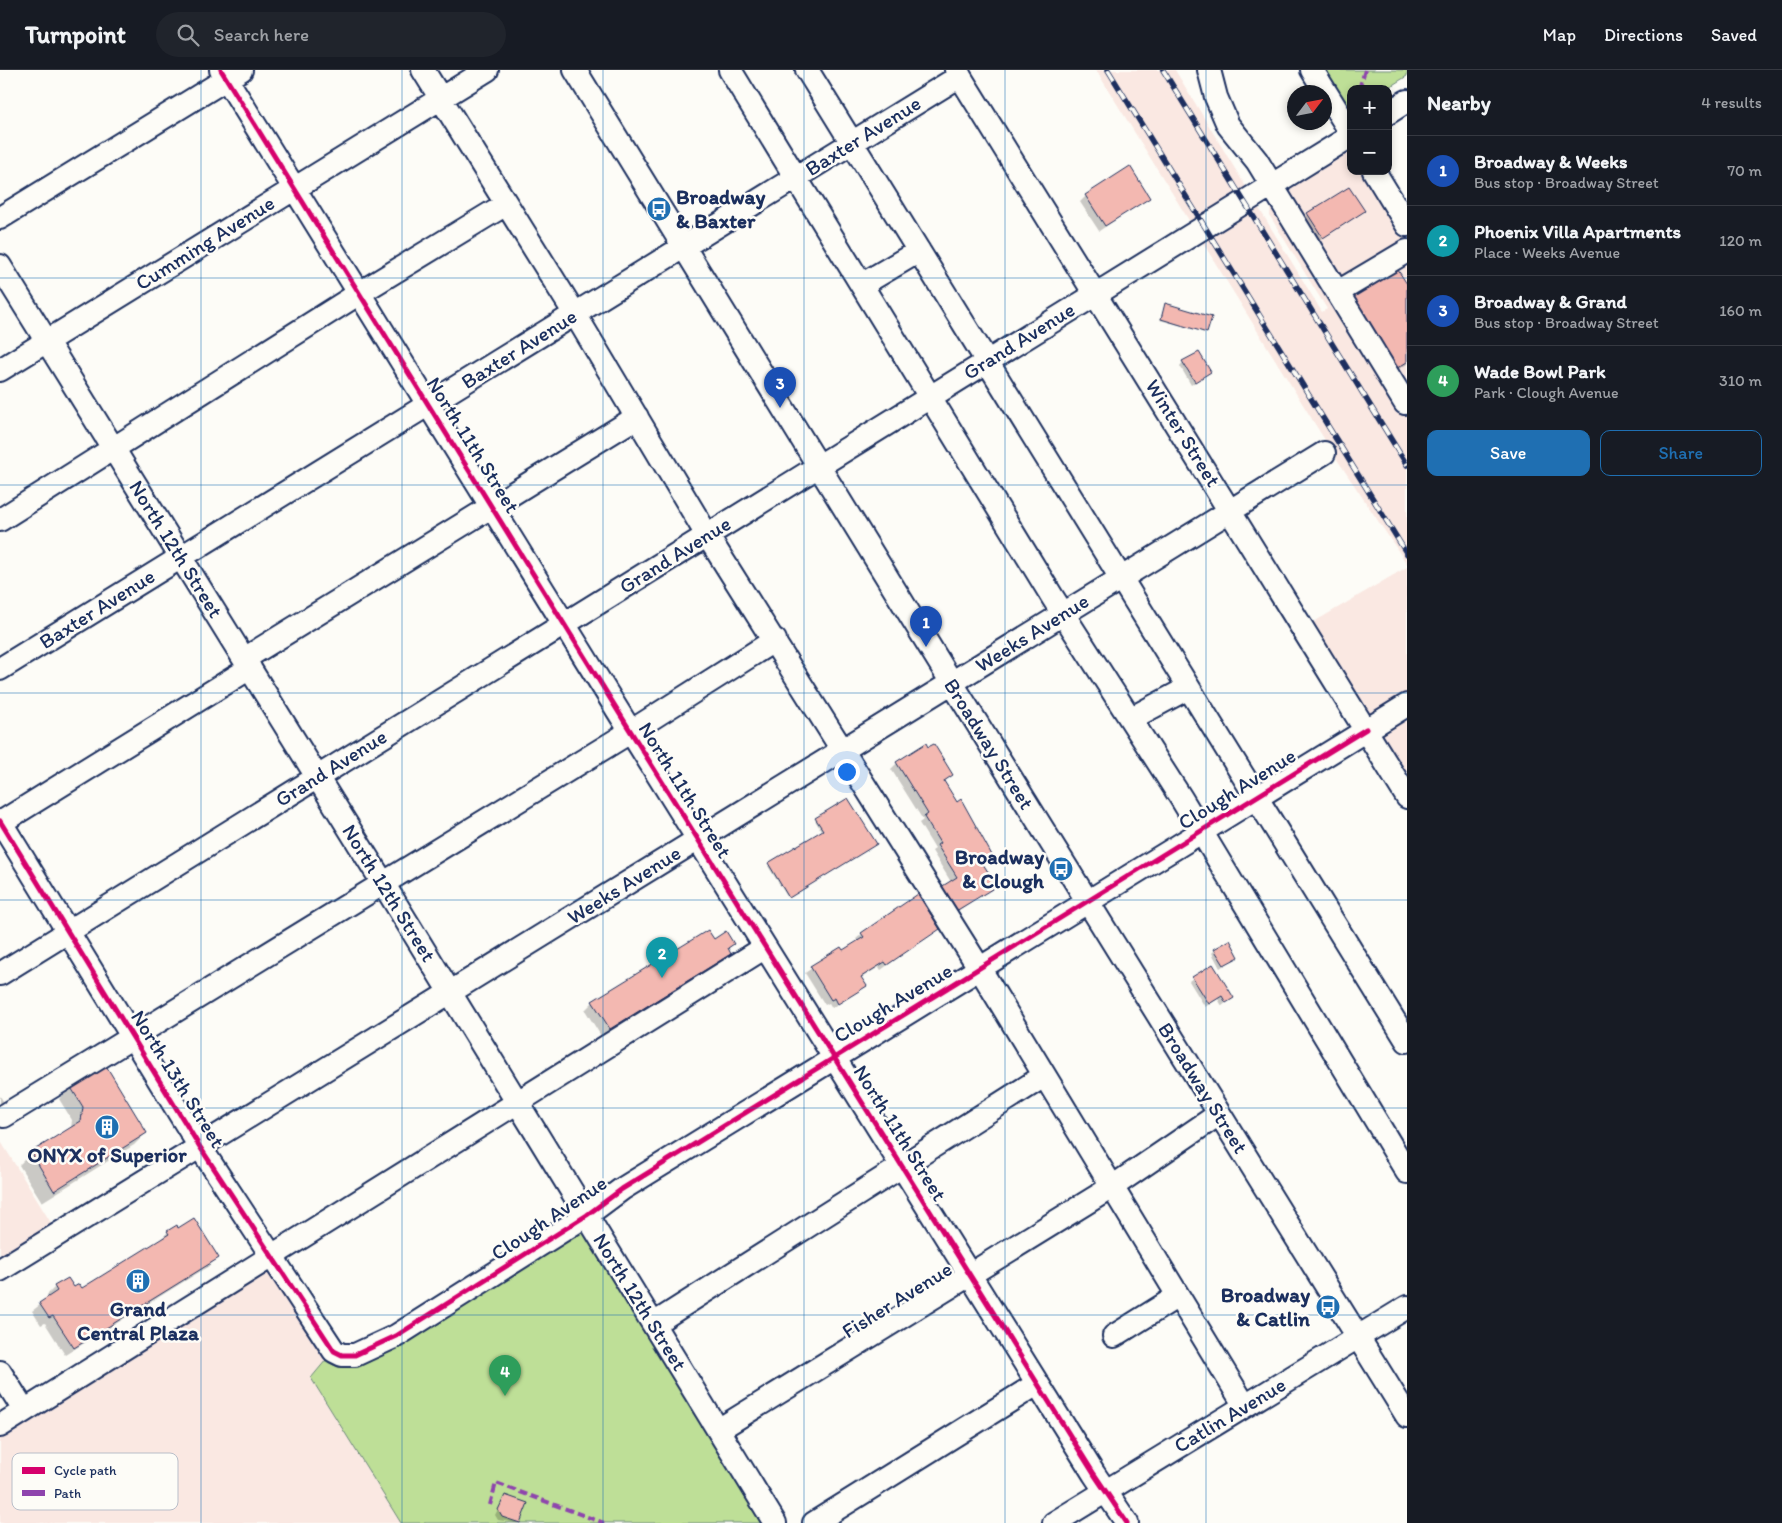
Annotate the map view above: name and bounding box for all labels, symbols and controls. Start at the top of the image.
search box [156,12,506,57]
text: Turnpoint [25,20,126,49]
icon: search [174,21,202,49]
text: Search here [214,23,309,46]
text: Map [1543,24,1576,46]
text: Directions [1604,24,1683,46]
text: Saved [1711,24,1757,46]
north arrow [1287,85,1332,130]
map controls [1347,85,1392,175]
button: + [1347,85,1392,130]
street label: Baxter Avenue [800,90,925,181]
text: Nearby [1427,90,1491,115]
text: 4 results [1701,93,1762,112]
button: − [1347,130,1392,175]
text: Broadway & Weeks [1474,150,1628,173]
text: 1 [1439,161,1447,180]
text: 70 m [1727,161,1762,180]
text: Bus stop · Broadway Street [1474,173,1659,192]
place label: Broadway & Baxter [676,184,765,233]
street label: Cumming Avenue [131,190,279,295]
bus stop icon: Broadway & Baxter [646,196,672,222]
text: Phoenix Villa Apartments [1474,220,1681,243]
text: 2 [1439,231,1447,250]
text: 120 m [1719,231,1762,250]
text: Place · Weeks Avenue [1474,243,1620,262]
text: Broadway & Grand [1474,290,1627,313]
street label: Grand Avenue [958,296,1079,385]
text: 3 [1439,301,1447,320]
text: 160 m [1719,301,1762,320]
street label: Baxter Avenue [456,303,581,394]
text: Bus stop · Broadway Street [1474,313,1659,332]
text: Wade Bowl Park [1474,360,1606,383]
pin: 3 [764,367,796,408]
text: 4 [1438,371,1448,390]
text: 310 m [1719,371,1762,390]
street label: North 11th Street [422,372,525,518]
street label: Winter Street [1141,374,1226,491]
text: Park · Clough Avenue [1474,383,1619,402]
button: Save [1427,430,1590,476]
button: Share [1600,430,1762,476]
street label: North 12th Street [124,476,229,622]
street label: Grand Avenue [614,510,735,599]
street label: Baxter Avenue [34,563,159,654]
street label: Weeks Avenue [970,588,1093,677]
pin: 1 [910,606,942,647]
street label: Broadway Street [939,674,1040,814]
street label: North 11th Street [634,717,737,863]
street label: Grand Avenue [270,723,391,812]
street label: Clough Avenue [1173,742,1300,835]
your location [834,759,860,785]
street label: North 12th Street [337,820,442,966]
street label: Weeks Avenue [562,840,685,929]
place label: Broadway & Clough [955,844,1045,894]
bus stop icon: Broadway & Clough [1048,856,1074,882]
pin: 2 [646,937,678,978]
street label: Clough Avenue [829,957,957,1048]
street label: North 13th Street [126,1005,231,1152]
street label: Broadway Street [1153,1018,1254,1158]
street label: North 11th Street [849,1060,952,1206]
building icon: ONYX of Superior [94,1114,120,1140]
place label: ONYX of Superior [27,1142,187,1168]
street label: Clough Avenue [486,1170,611,1265]
street label: North 12th Street [588,1229,693,1375]
street label: Fisher Avenue [837,1256,956,1343]
building icon: Grand Central Plaza [125,1268,151,1294]
place label: Broadway & Catlin [1221,1282,1310,1331]
bus stop icon: Broadway & Catlin [1315,1294,1341,1320]
place label: Grand Central Plaza [77,1296,200,1345]
pin: 4 [489,1355,521,1396]
street label: Catlin Avenue [1169,1371,1290,1458]
legend [12,1453,178,1510]
text: Cycle path [54,1462,117,1479]
text: Path [54,1485,81,1502]

